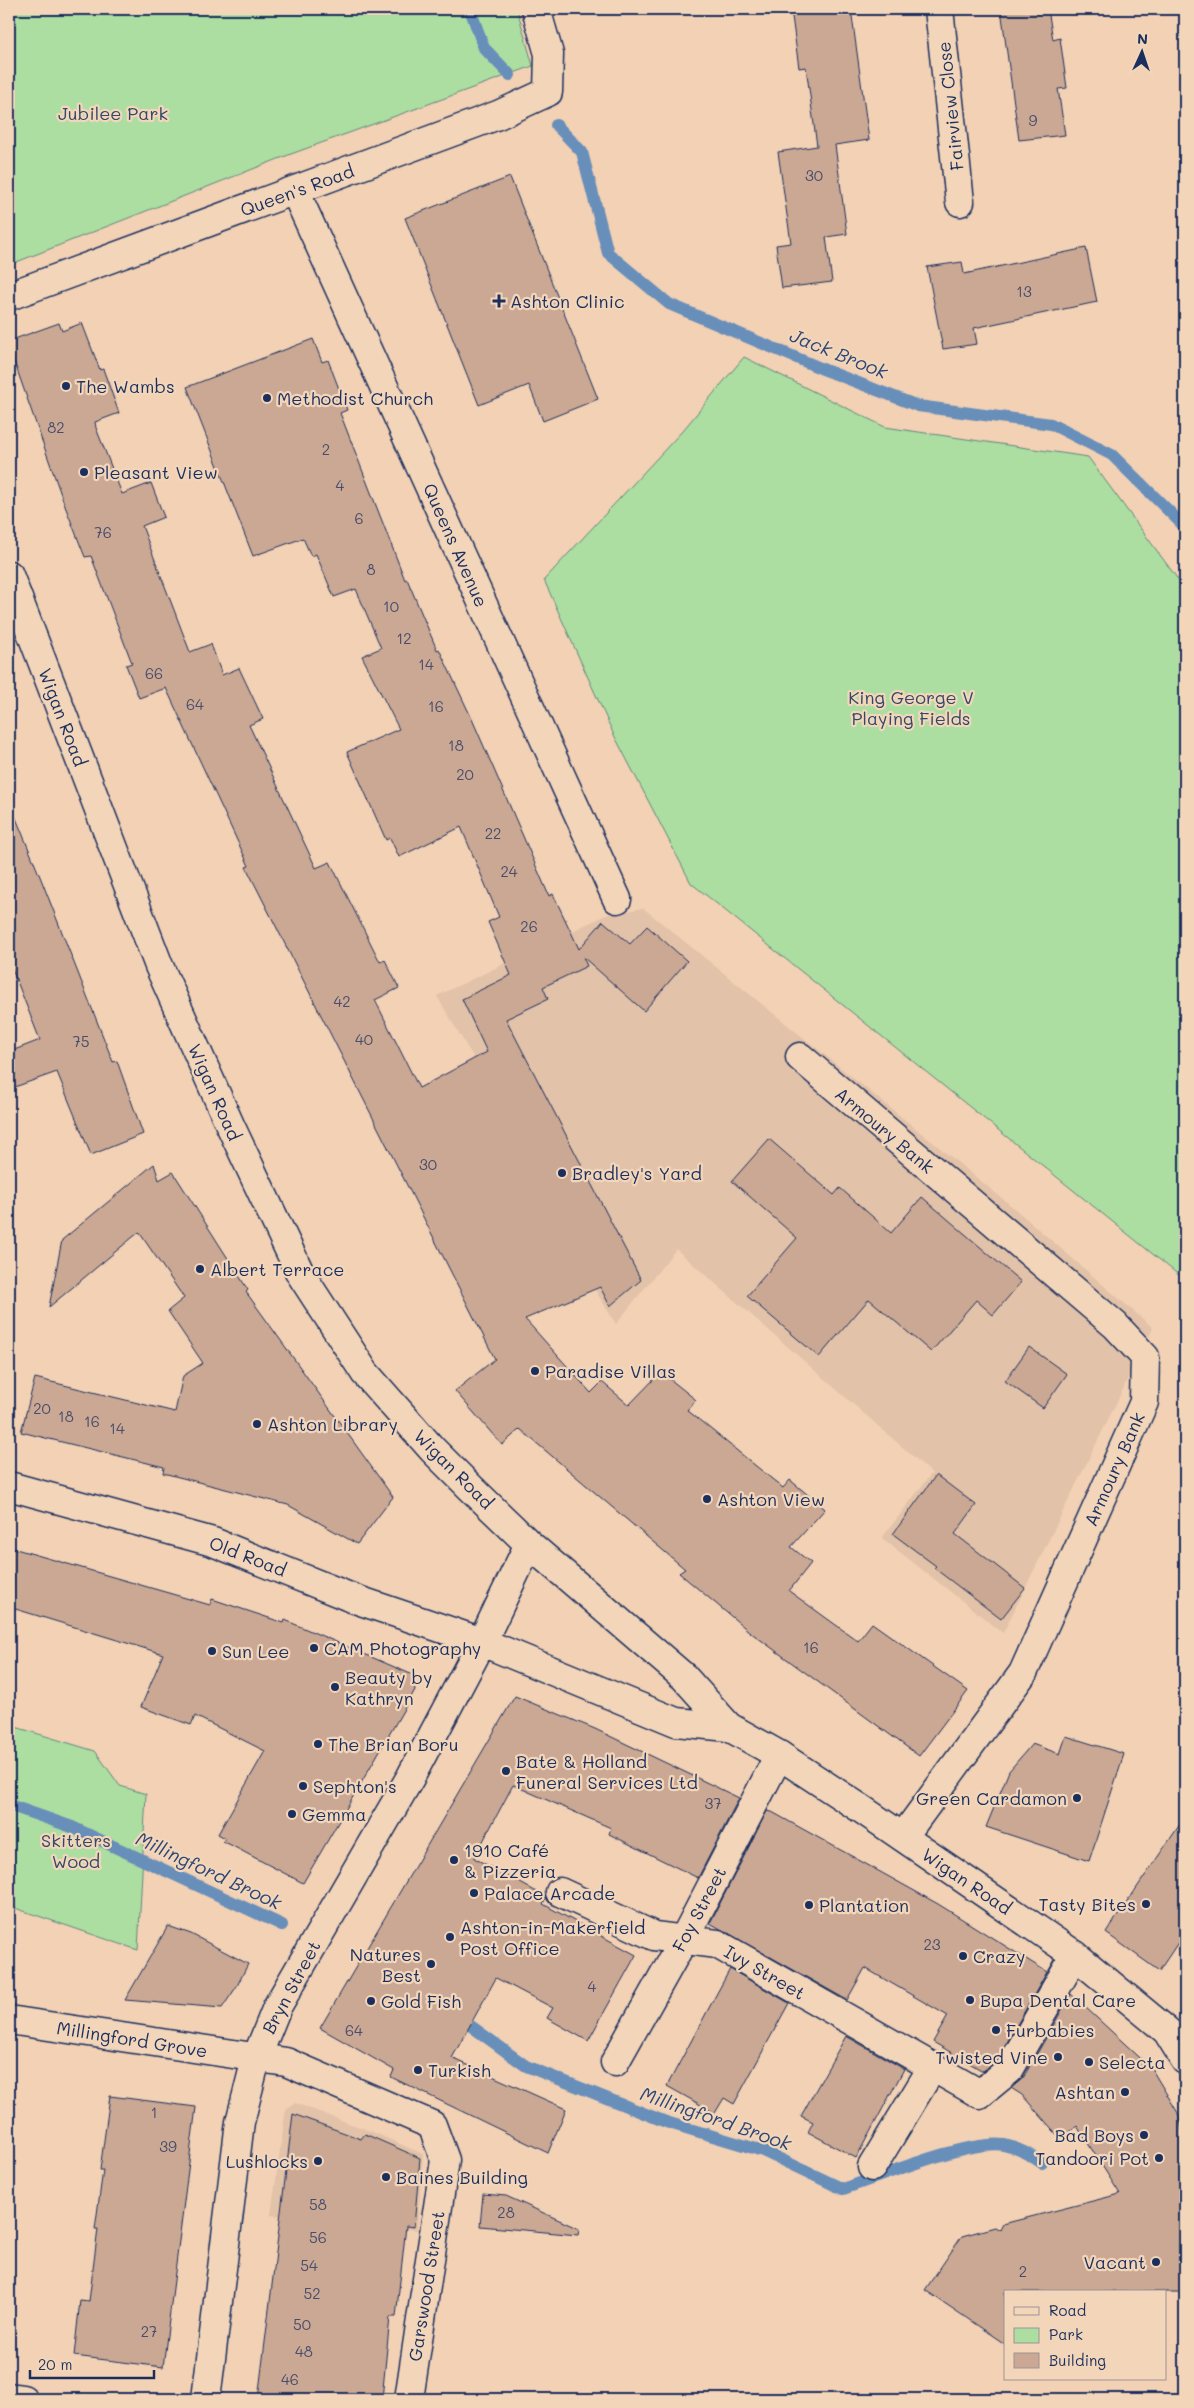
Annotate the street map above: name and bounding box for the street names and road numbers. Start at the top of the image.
street label: Fairview Close [931,40,969,172]
street label: Queen's Road [237,158,357,222]
street label: Queens Avenue [418,479,494,611]
street label: Wigan Road [33,664,93,770]
street label: Wigan Road [183,1040,247,1144]
street label: Armoury Bank [830,1081,940,1179]
street label: Armoury Bank [1078,1408,1150,1530]
street label: Wigan Road [409,1424,499,1514]
street label: Old Road [206,1530,290,1582]
street label: Wigan Road [917,1842,1017,1920]
street label: Foy Street [667,1862,731,1956]
street label: Bryn Street [256,1936,326,2038]
street label: Ivy Street [720,1939,810,2005]
street label: Millingford Grove [55,2015,209,2063]
street label: Garswood Street [402,2209,450,2363]

